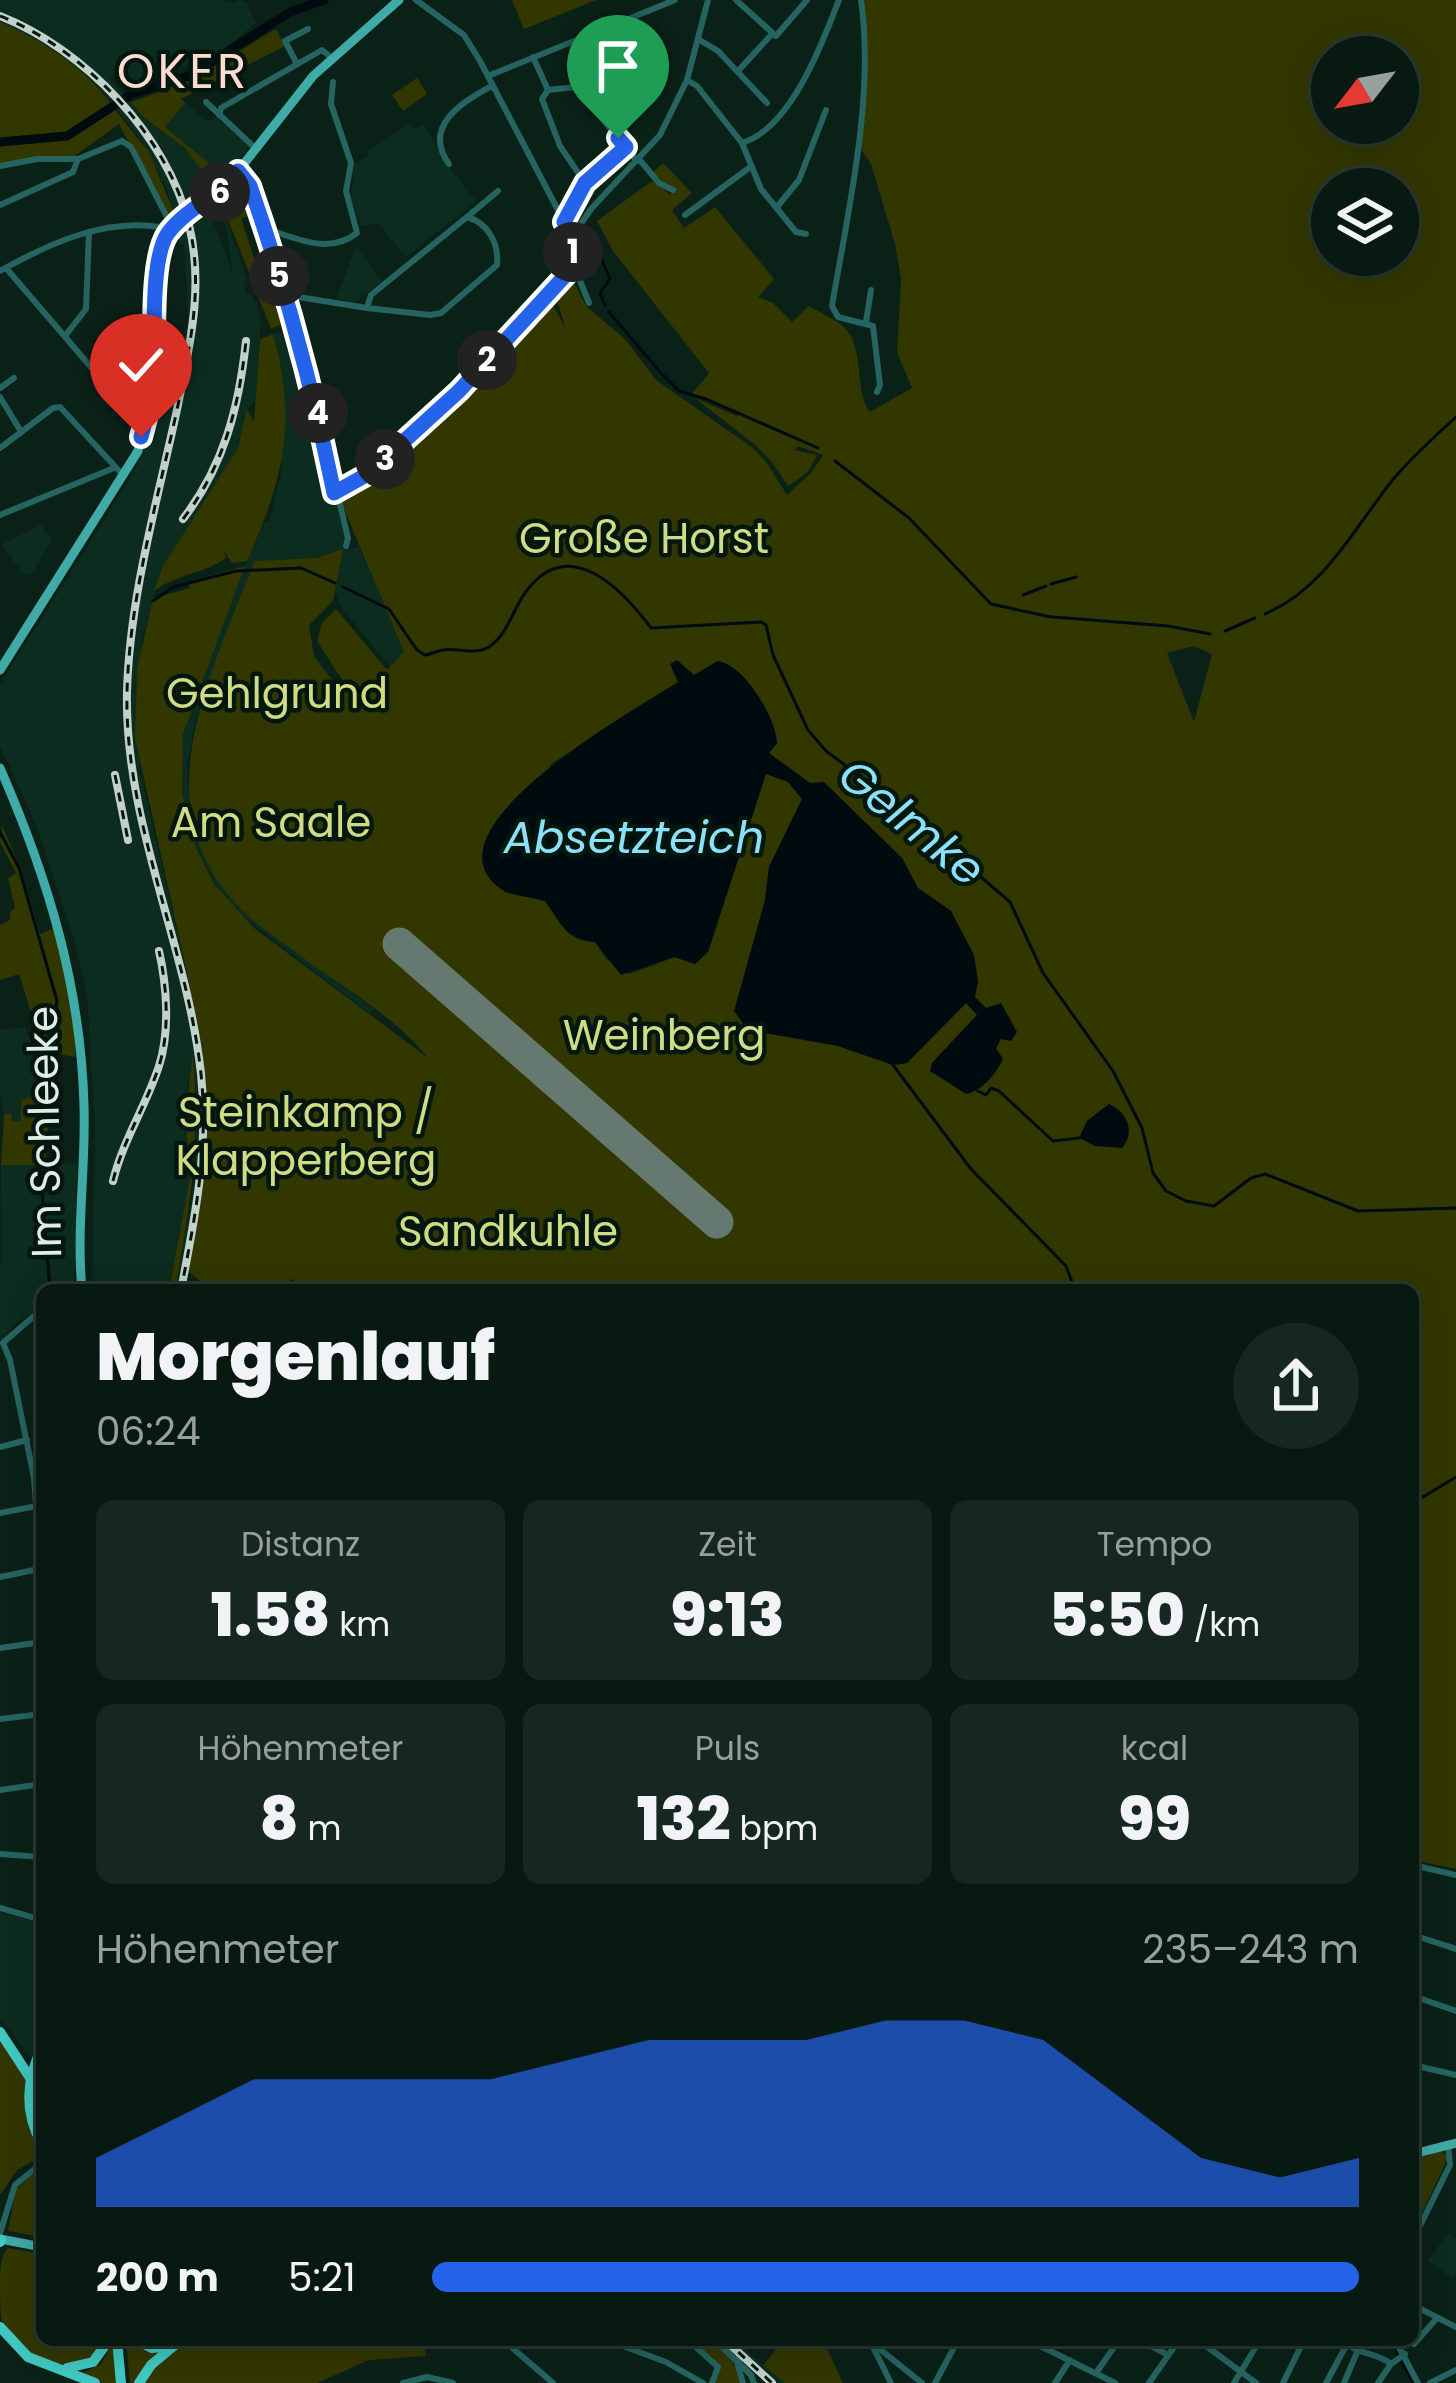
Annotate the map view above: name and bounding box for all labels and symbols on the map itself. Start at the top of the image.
pin [567,15,669,138]
north arrow [1311,36,1419,144]
district label: OKER [117,38,249,105]
pin: 6 [190,162,250,222]
pin: 1 [543,222,603,282]
pin: 5 [249,246,309,306]
pin [90,314,192,437]
pin: 2 [457,330,517,390]
pin: 4 [288,383,348,443]
pin: 3 [355,429,415,489]
park label: Große Horst [519,509,769,568]
park label: Gehlgrund [166,664,388,723]
water label: Gelmke [825,744,998,901]
park label: Am Saale [171,793,371,852]
water label: Absetzteich [503,806,764,869]
street label: Im Schleeke [13,1006,76,1258]
park label: Weinberg [563,1006,765,1065]
park label: Steinkamp / Klapperberg [176,1083,436,1190]
park label: Sandkuhle [398,1202,618,1261]

